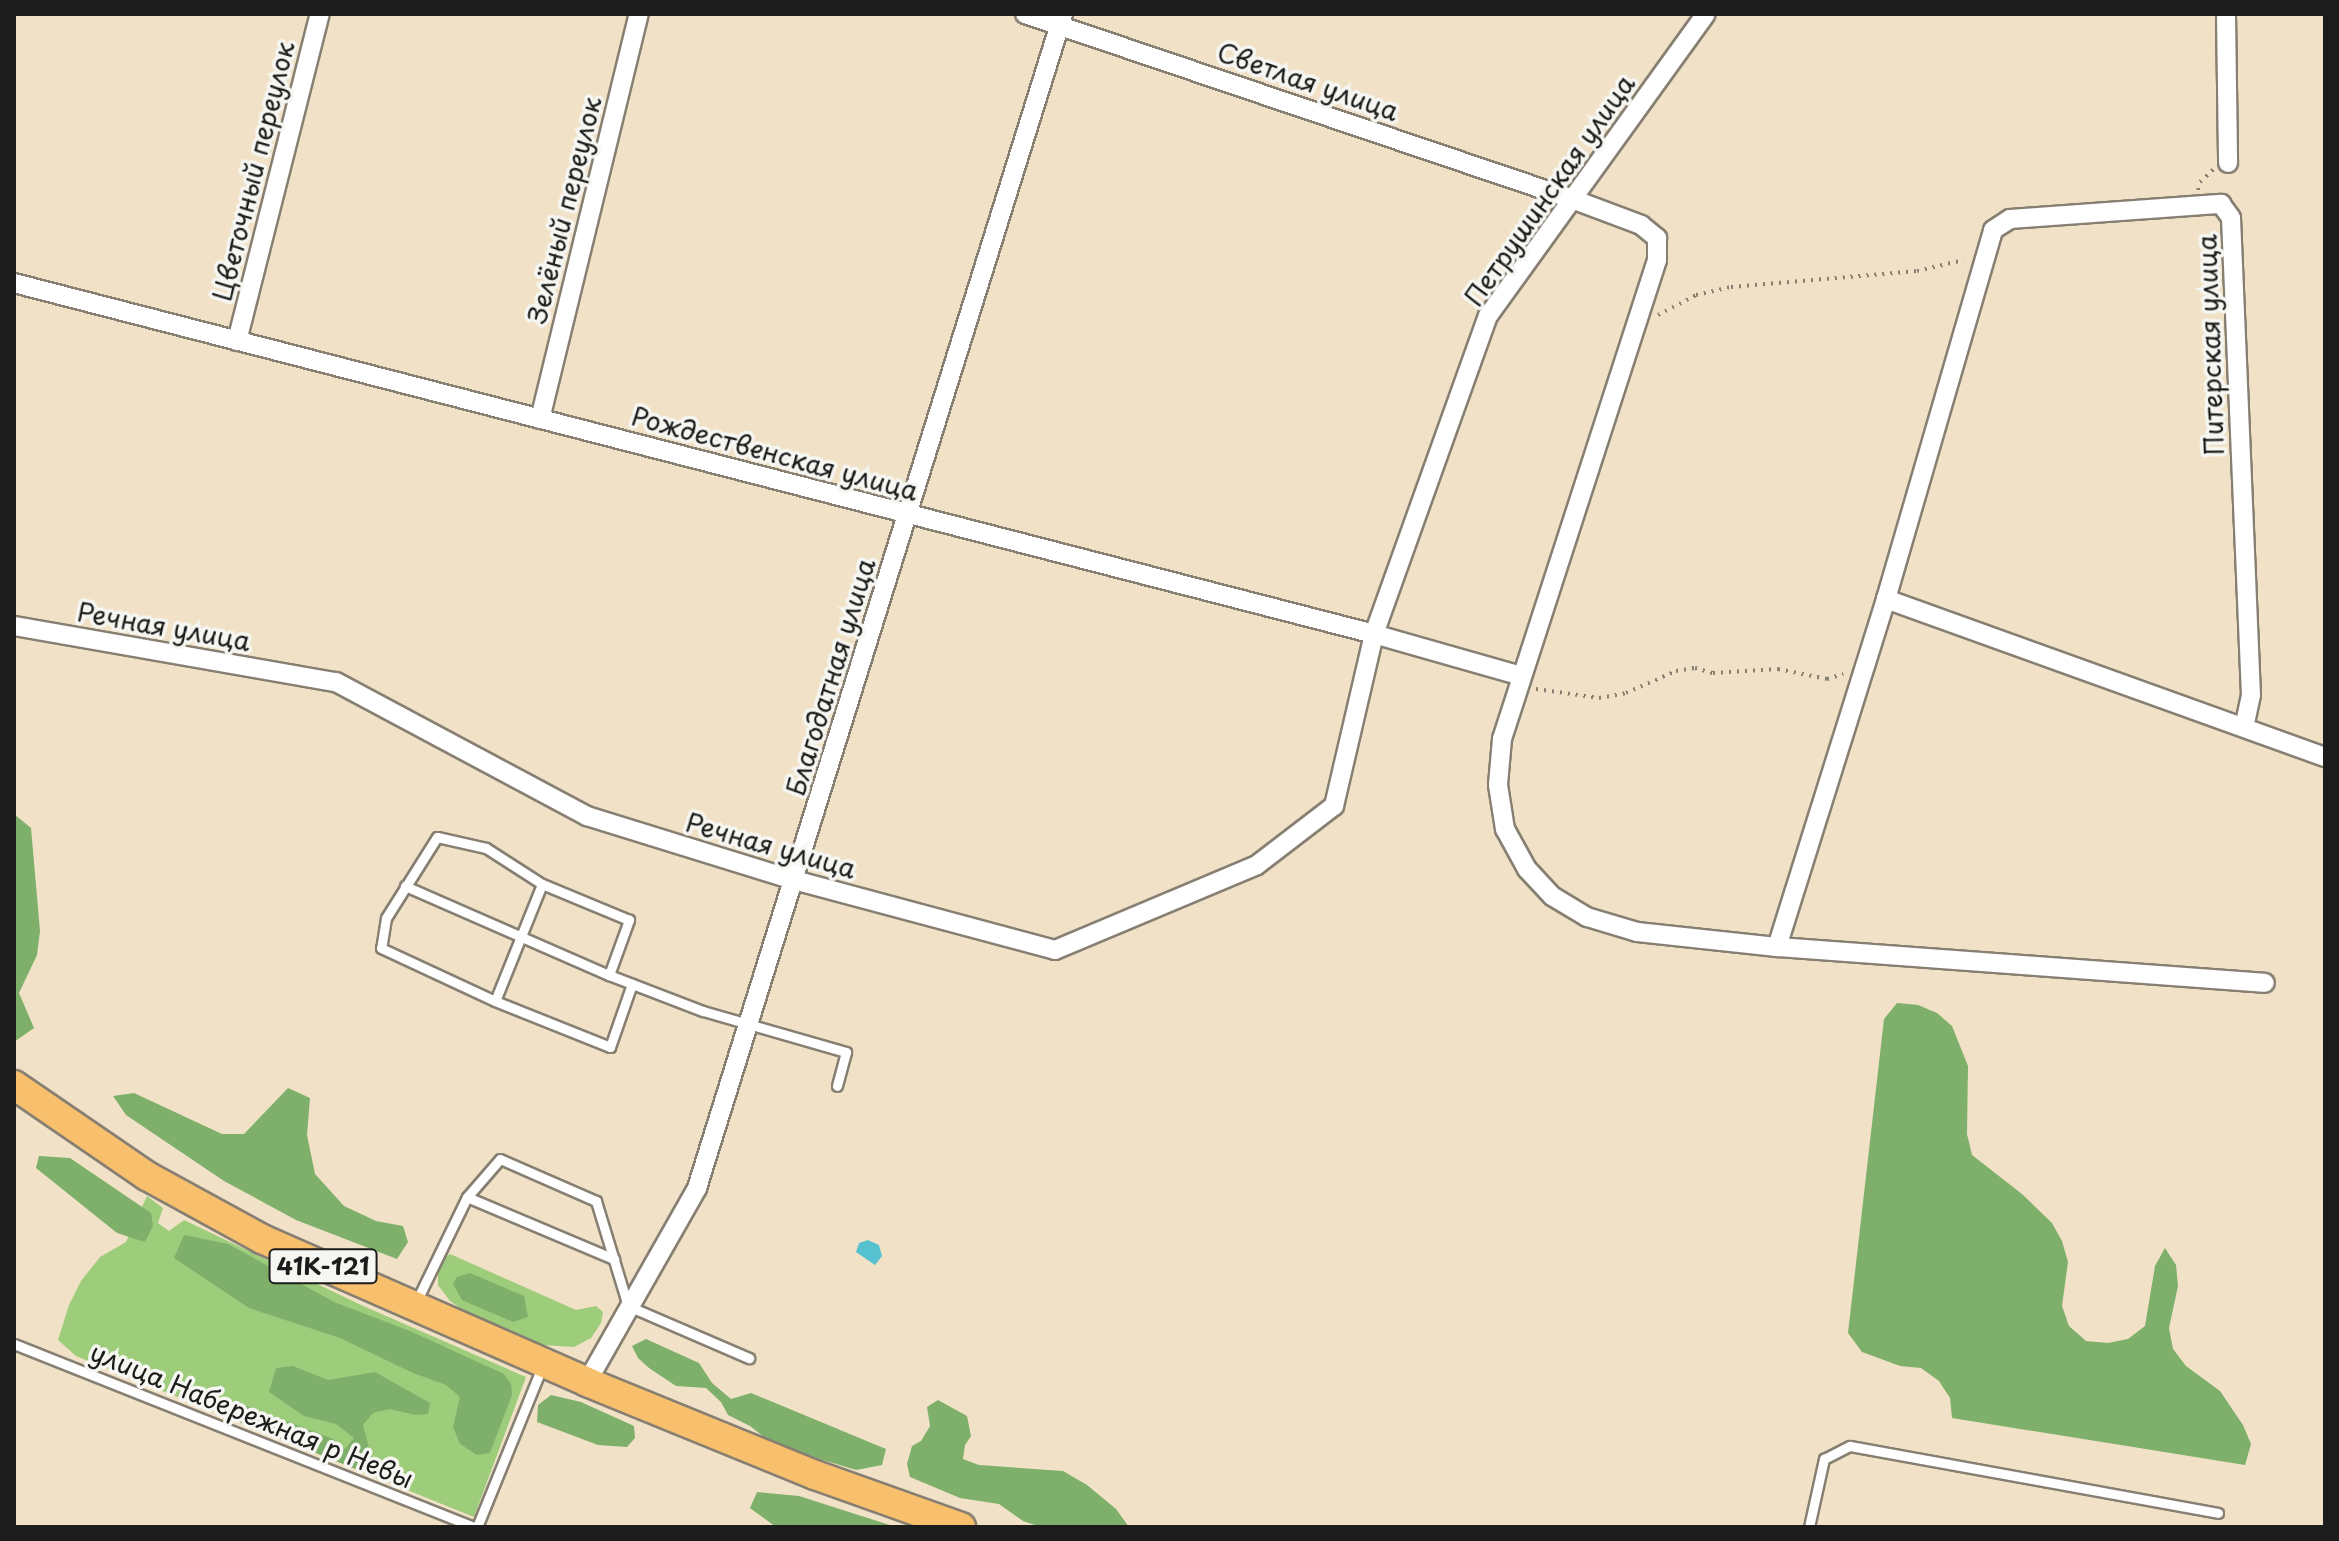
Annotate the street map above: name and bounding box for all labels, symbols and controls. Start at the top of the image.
street label: Светлая улица [1213,35,1403,127]
street label: Цветочный переулок [206,38,300,304]
street label: Петрушинская улица [1457,68,1641,312]
street label: Зелёный переулок [521,93,607,327]
street label: Питерская улица [2191,233,2229,457]
street label: Рождественская улица [628,400,922,506]
street label: Благодатная улица [779,554,881,800]
street label: Речная улица [74,595,254,657]
street label: Речная улица [682,806,860,884]
road number: 41К-121 [267,1246,379,1286]
street label: улица Набережная р Невы [85,1335,419,1495]

